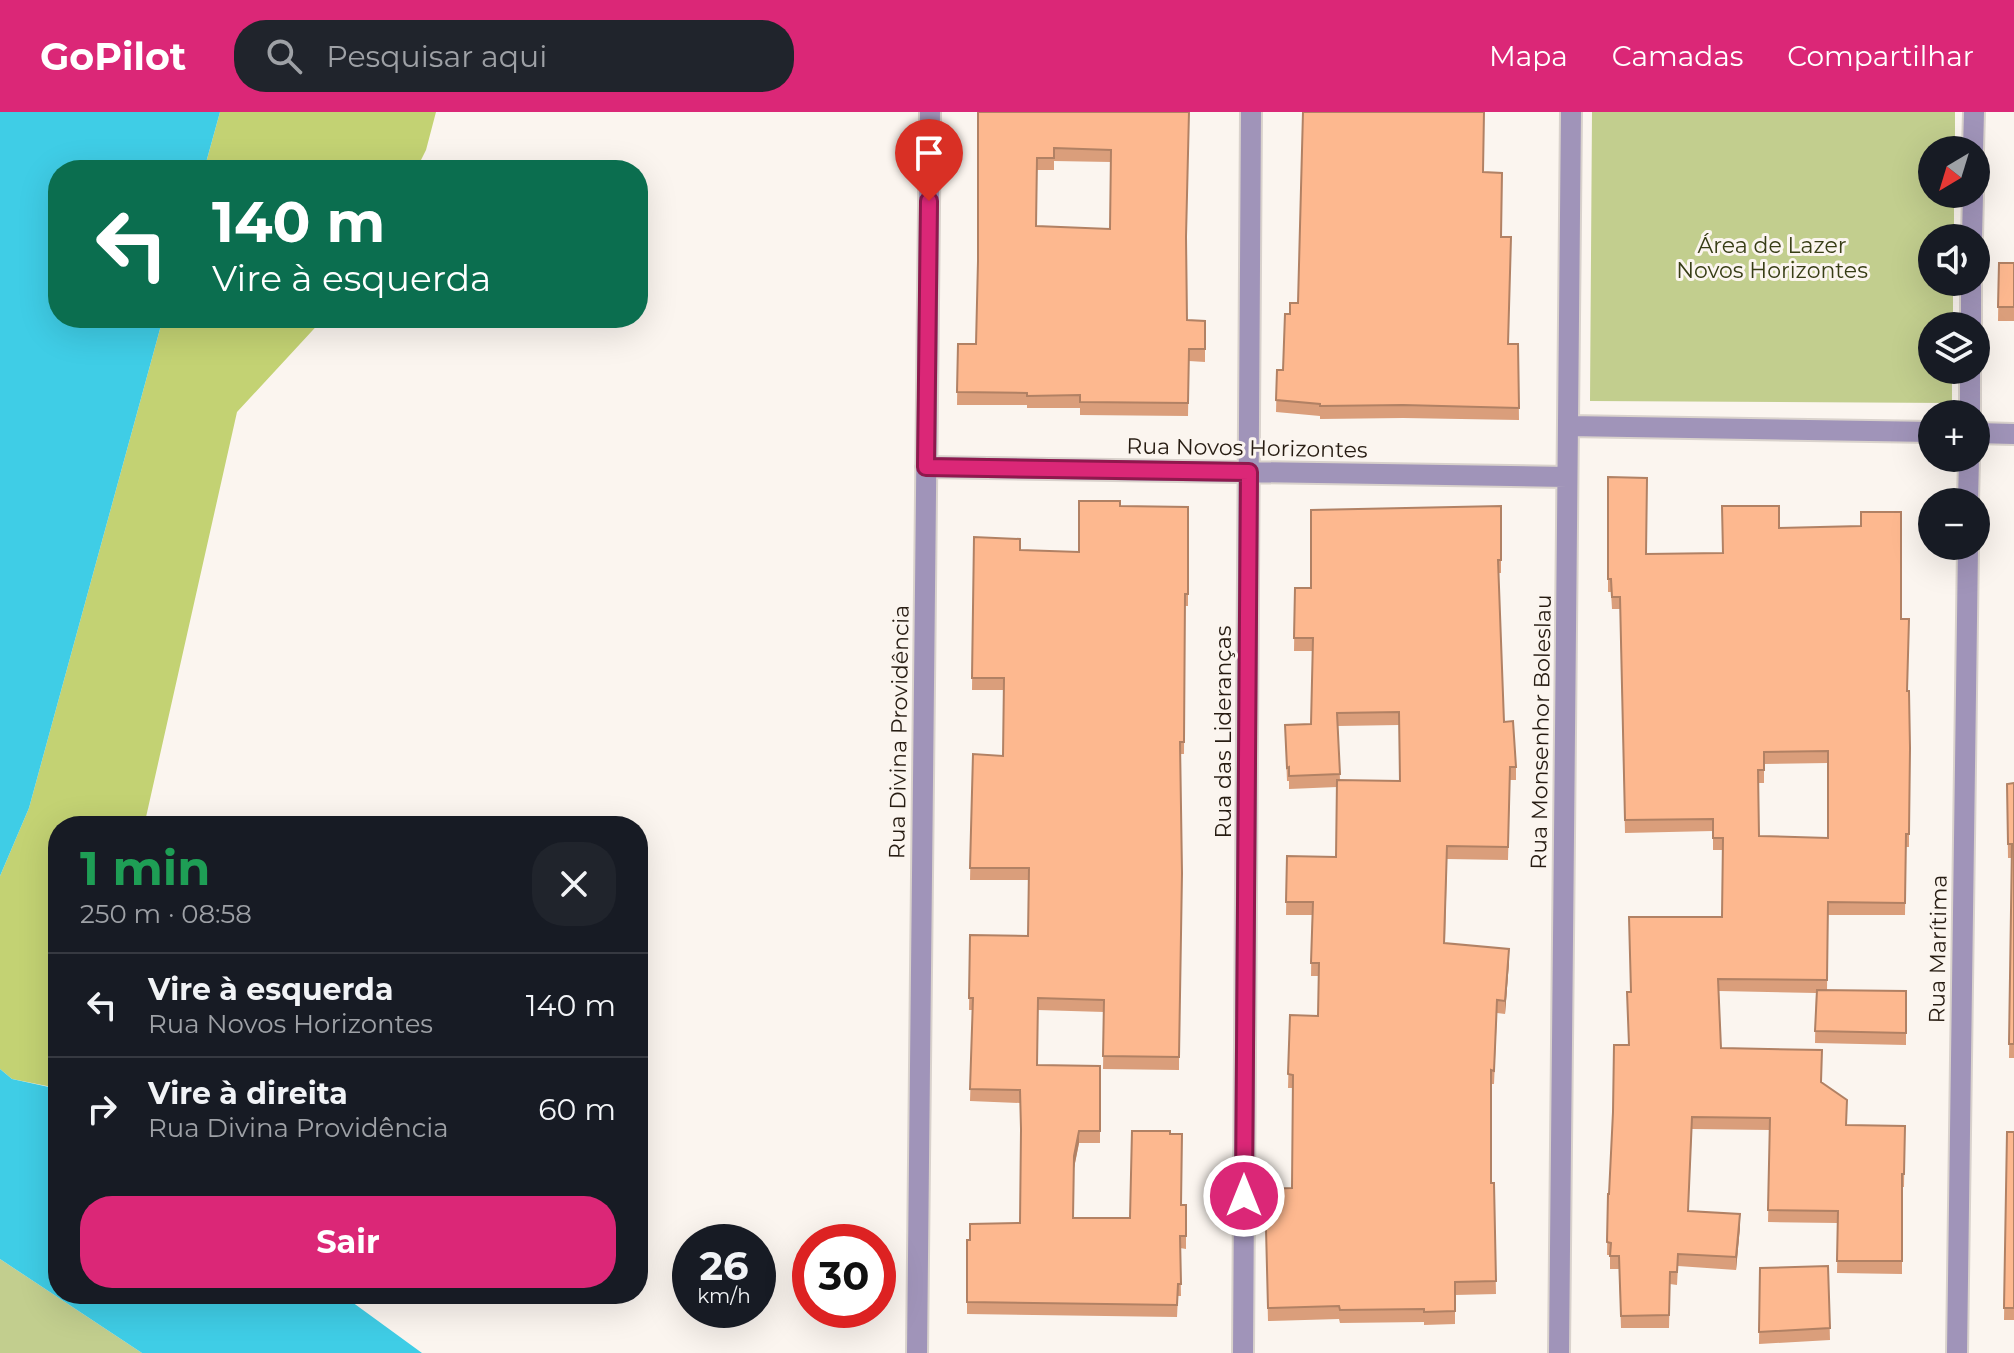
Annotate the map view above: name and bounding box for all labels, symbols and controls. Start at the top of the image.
search box [234,20,794,92]
text: GoPilot [40,33,186,80]
icon: search [262,34,306,78]
text: Pesquisar aqui [326,38,547,75]
text: Mapa [1489,39,1568,73]
text: Camadas [1612,39,1743,73]
text: Compartilhar [1787,39,1974,73]
pin [895,119,963,201]
icon: arrive [907,131,951,175]
north arrow [1918,136,1990,208]
map controls [1918,136,1990,560]
text: 140 m [212,188,385,256]
icon: left [80,192,184,296]
button: sound [1918,224,1990,296]
park label: Área de Lazer Novos Horizontes [1676,232,1868,284]
text: Vire à esquerda [212,256,491,300]
button: layers [1918,312,1990,384]
button: + [1918,400,1990,472]
street label: Rua Novos Horizontes [1126,432,1368,464]
button: − [1918,488,1990,560]
street label: Rua Monsenhor Boleslau [1525,594,1557,870]
street label: Rua Divina Providência [883,605,915,859]
street label: Rua das Lideranças [1210,625,1237,838]
text: 1 min [80,839,210,897]
button: close [532,842,616,926]
street label: Rua Marítima [1923,874,1953,1024]
text: 250 m · 08:58 [80,898,252,930]
text: Vire à esquerda [148,971,393,1008]
icon: left [80,983,124,1027]
text: 140 m [526,987,616,1024]
text: Rua Novos Horizontes [148,1008,433,1040]
text: Vire à direita [148,1075,348,1112]
icon: right [80,1087,124,1131]
text: 60 m [538,1091,616,1128]
text: Rua Divina Providência [148,1112,449,1144]
position arrow [1202,1154,1286,1238]
button: Sair [80,1196,616,1288]
speed limit sign: 30 [792,1224,896,1328]
text: 26 [699,1241,749,1290]
text: km/h [697,1284,751,1308]

